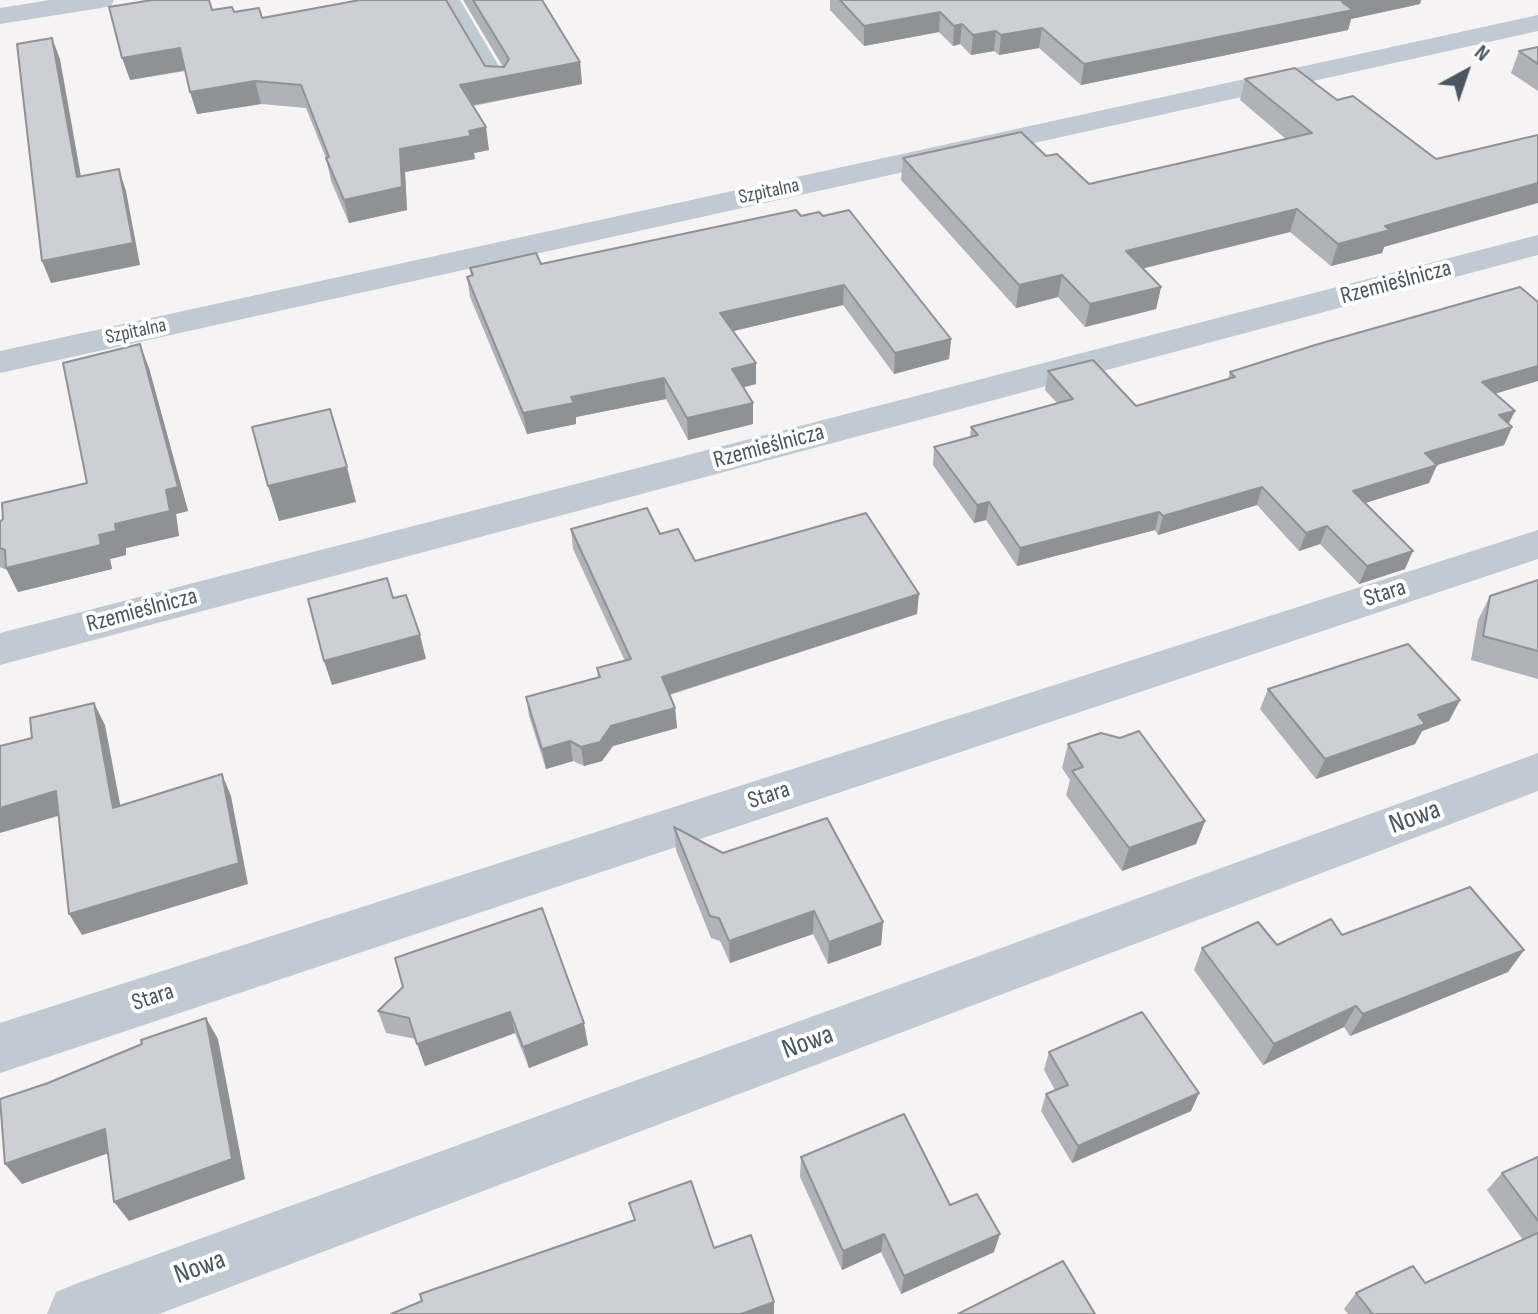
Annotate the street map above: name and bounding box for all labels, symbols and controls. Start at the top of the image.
north arrow [1426,32,1506,112]
text: N [1469,39,1495,67]
street label: Szpitalna [736,174,802,210]
street label: Rzemieślnicza [1337,254,1455,312]
street label: Szpitalna [103,314,169,350]
street label: Rzemieślnicza [710,418,828,476]
street label: Stara [1360,574,1410,614]
street label: Rzemieślnicza [83,582,201,640]
street label: Stara [744,776,794,816]
street label: Nowa [1385,793,1445,843]
street label: Stara [128,978,178,1018]
street label: Nowa [778,1018,838,1068]
street label: Nowa [170,1243,230,1293]

